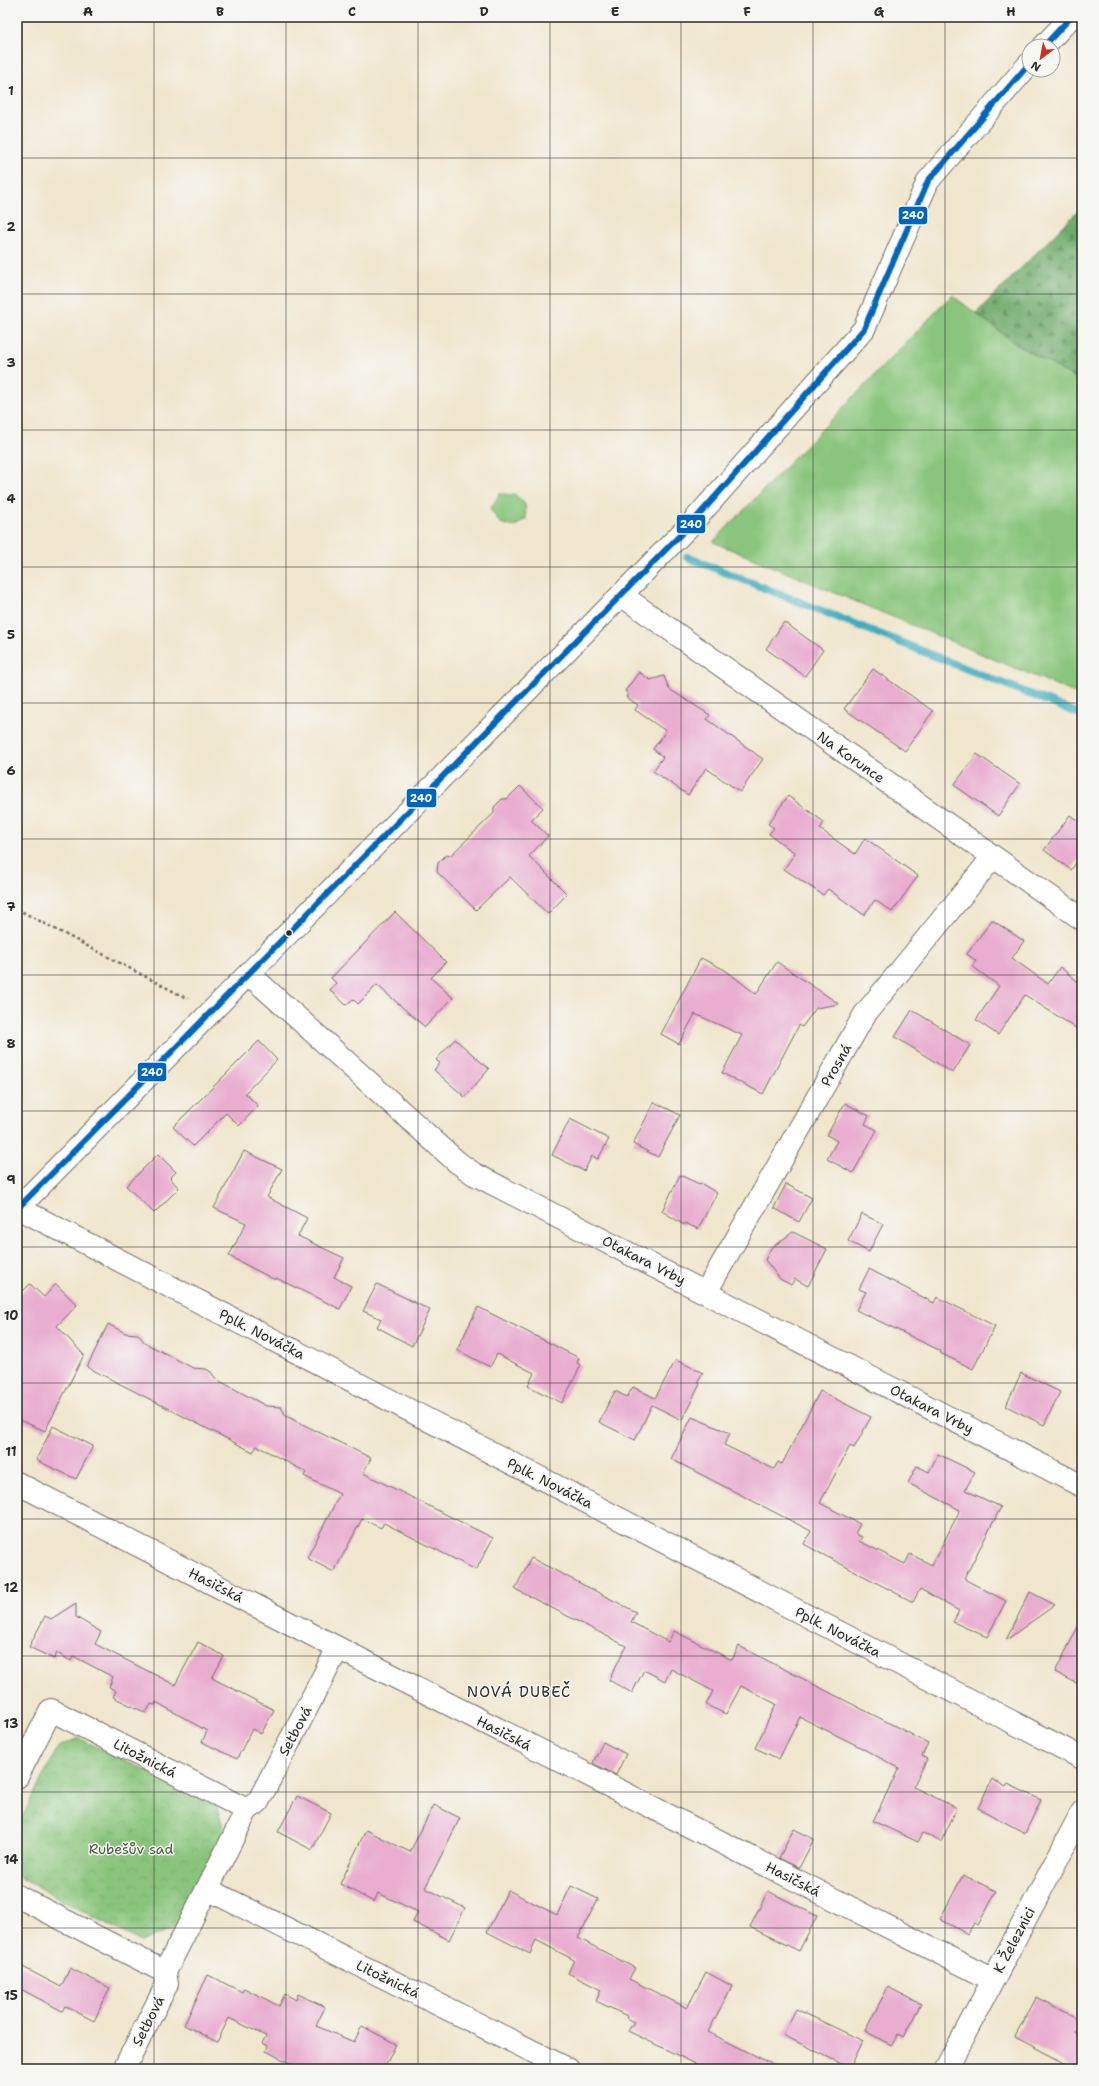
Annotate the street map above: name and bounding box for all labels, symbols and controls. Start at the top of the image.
text: A [83,3,93,20]
text: B [216,3,224,20]
text: C [348,3,356,20]
text: D [479,3,489,20]
text: E [611,3,620,20]
text: F [743,3,751,20]
text: G [874,3,885,20]
text: H [1006,3,1016,20]
north arrow [1021,38,1061,78]
text: N [1028,57,1044,75]
text: 1 [8,82,14,99]
line badge: 240 [898,206,928,225]
text: 240 [902,208,925,223]
text: 2 [6,218,16,235]
text: 3 [6,354,16,371]
text: 4 [6,490,16,507]
line badge: 240 [676,514,706,534]
text: 240 [680,517,703,532]
text: 5 [7,626,15,643]
street label: Na Korunce [814,727,888,787]
text: 6 [6,762,16,779]
line badge: 240 [406,788,437,808]
text: 240 [410,791,433,806]
text: 7 [6,898,16,915]
unlabelled marker [284,928,294,938]
text: 8 [6,1035,16,1052]
street label: Prosná [817,1040,855,1089]
line badge: 240 [137,1062,167,1082]
text: 240 [141,1065,164,1080]
text: 9 [6,1171,16,1188]
street label: Otakara Vrby [599,1231,689,1289]
street label: Pplk. Nováčka [216,1305,308,1363]
text: 10 [4,1307,18,1324]
street label: Otakara Vrby [887,1380,977,1438]
text: 11 [5,1443,17,1460]
street label: Pplk. Nováčka [504,1454,596,1512]
street label: Hasičská [186,1564,247,1607]
text: 12 [4,1579,18,1596]
street label: Pplk. Nováčka [792,1603,884,1661]
district label: NOVÁ DUBEČ [467,1681,571,1702]
street label: Setbová [274,1703,316,1759]
street label: Hasičská [474,1712,535,1755]
text: 13 [4,1715,18,1732]
street label: Litožnická [110,1734,180,1782]
park label: Rubešův sad [89,1840,173,1858]
text: 14 [4,1851,18,1868]
street label: Hasičská [763,1858,824,1901]
street label: K Železnici [989,1904,1039,1976]
street label: Litožnická [353,1956,423,2002]
text: 15 [4,1987,18,2004]
street label: Setbová [128,1993,168,2049]

